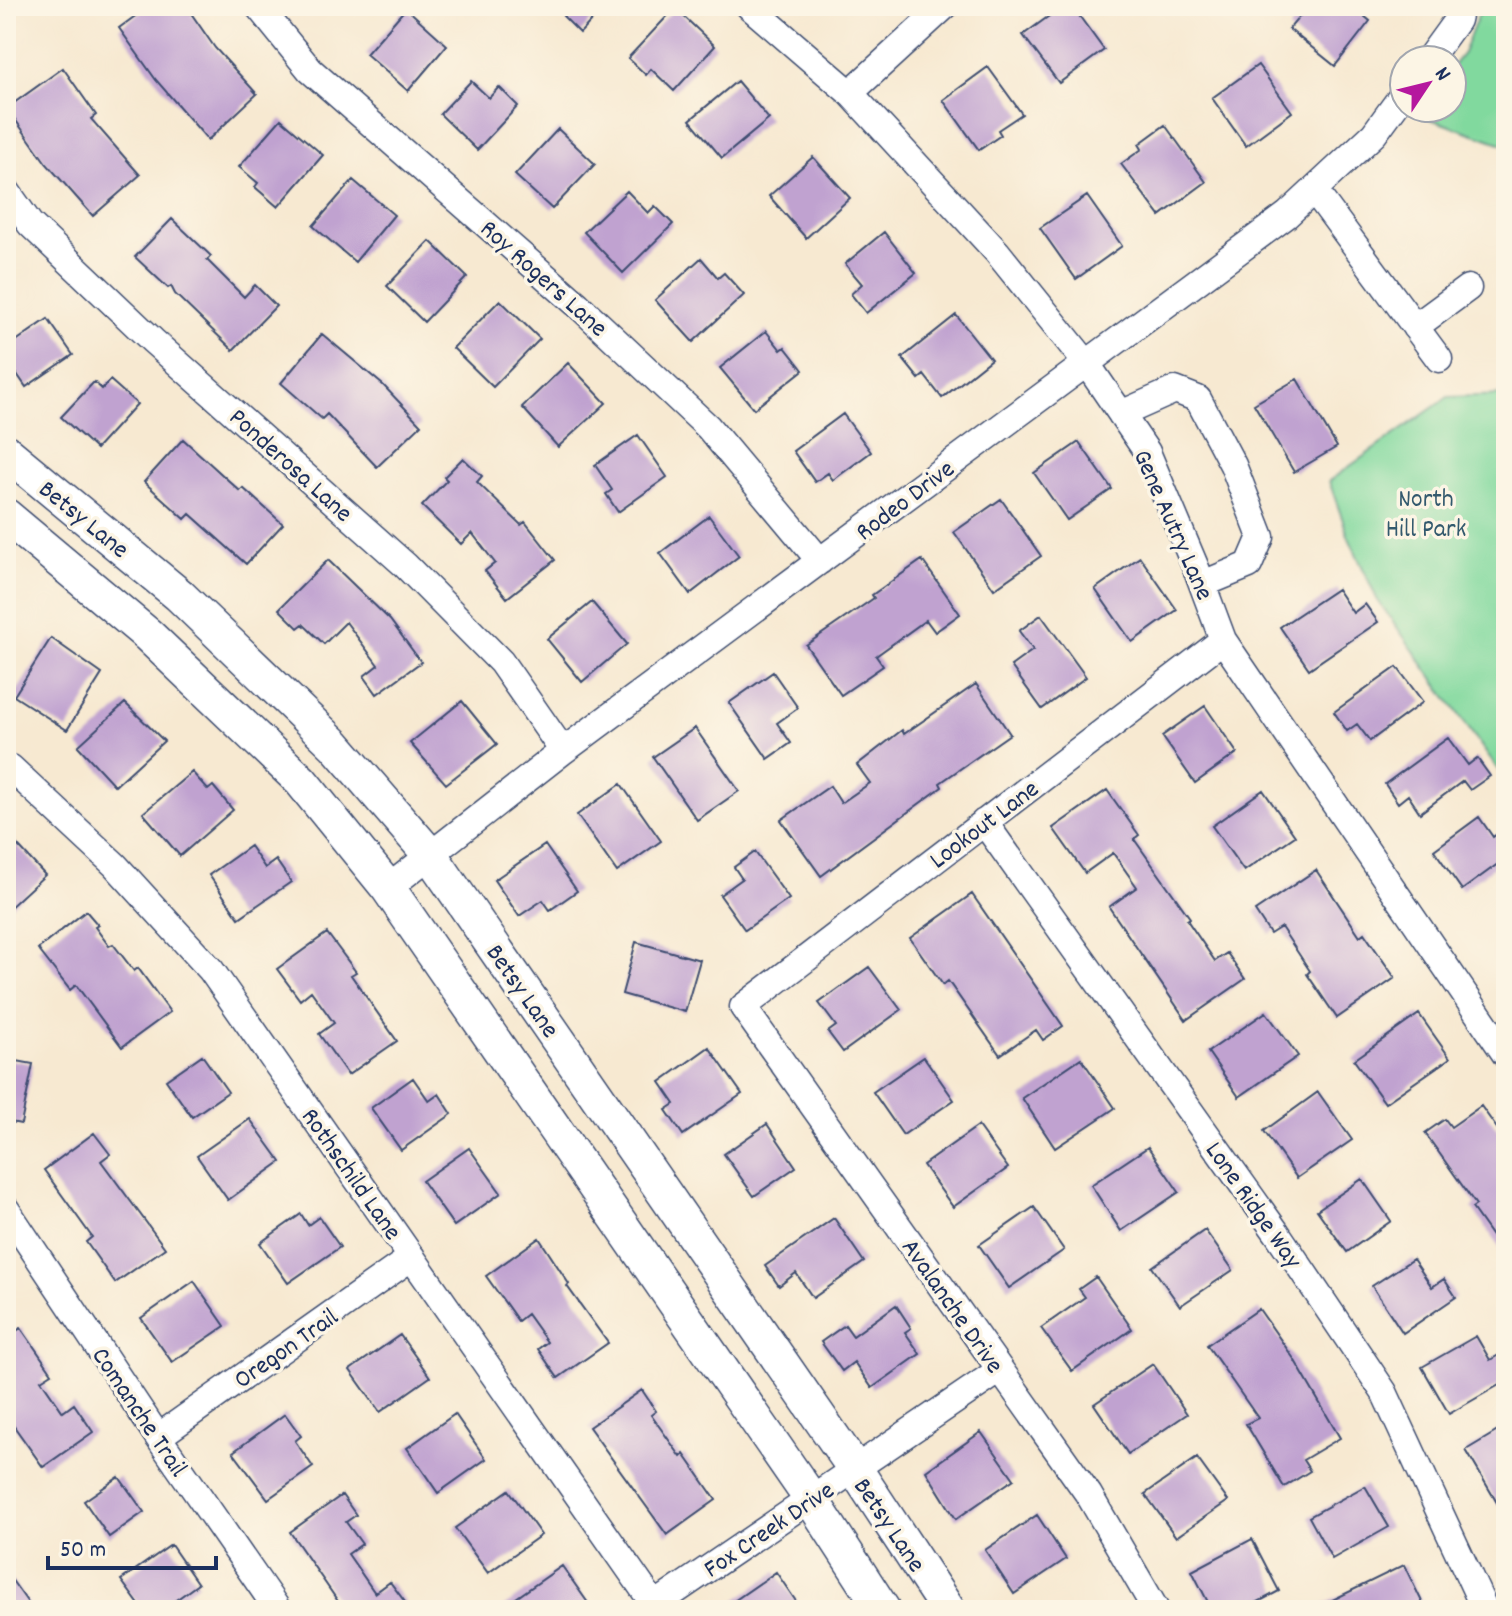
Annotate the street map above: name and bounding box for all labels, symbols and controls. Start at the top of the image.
north arrow [1388,44,1468,124]
text: N [1426,61,1457,88]
street label: Roy Rogers Lane [471,212,615,347]
street label: Ponderosa Lane [219,401,360,532]
street label: Gene Autry Lane [1122,444,1222,607]
street label: Rodeo Drive [849,452,963,551]
street label: Betsy Lane [30,473,136,569]
park label: North Hill Park [1386,482,1466,549]
street label: Lookout Lane [922,772,1048,879]
street label: Betsy Lane [475,938,567,1046]
street label: Rothschild Lane [291,1101,410,1249]
street label: Lone Ridge Way [1195,1135,1310,1277]
street label: Avalanche Drive [891,1232,1011,1382]
street label: Oregon Trail [227,1300,347,1399]
street label: Comanche Trail [81,1341,195,1485]
street label: Betsy Lane [843,1471,933,1581]
street label: Fox Creek Drive [697,1473,843,1588]
scale bar [48,1520,216,1570]
text: 50 m [60,1534,106,1568]

